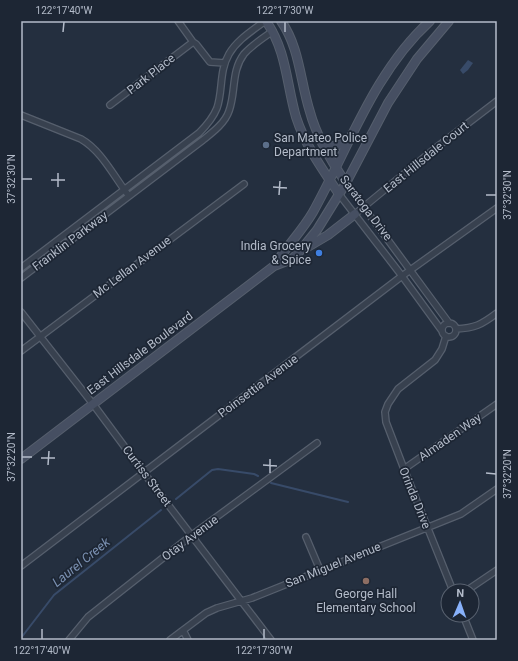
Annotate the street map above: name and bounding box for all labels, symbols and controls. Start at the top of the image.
text: 122°17'40"W [36,5,93,16]
text: 122°17'30"W [257,5,314,16]
street label: Park Place [124,51,178,97]
street label: East Hillsdale Court [381,118,471,195]
place label: San Mateo Police Department [274,131,367,159]
marker: San Mateo Police Department [261,140,271,150]
text: 37°32'30"N [6,154,17,204]
text: 37°32'30"N [502,170,513,220]
street label: Saratoga Drive [337,173,395,243]
street label: Franklin Parkway [30,208,111,274]
street label: Mc Lellan Avenue [90,233,174,301]
place label: India Grocery & Spice [240,239,311,267]
marker: India Grocery & Spice [314,248,324,258]
street label: East Hillsdale Boulevard [84,309,196,397]
street label: Poinsettia Avenue [215,352,301,420]
street label: Almaden Way [416,410,484,464]
text: 37°32'20"N [6,432,17,482]
street label: Curtiss Street [120,443,174,509]
text: 37°32'20"N [502,449,513,499]
street label: Orinda Drive [396,465,434,531]
street label: Otay Avenue [159,512,221,564]
water label: Laurel Creek [49,534,113,590]
street label: San Miguel Avenue [283,539,383,591]
marker: George Hall Elementary School [361,576,371,586]
north arrow [440,583,480,623]
place label: George Hall Elementary School [316,587,416,615]
text: N [456,587,465,600]
text: 122°17'40"W [14,645,71,656]
text: 122°17'30"W [236,645,293,656]

